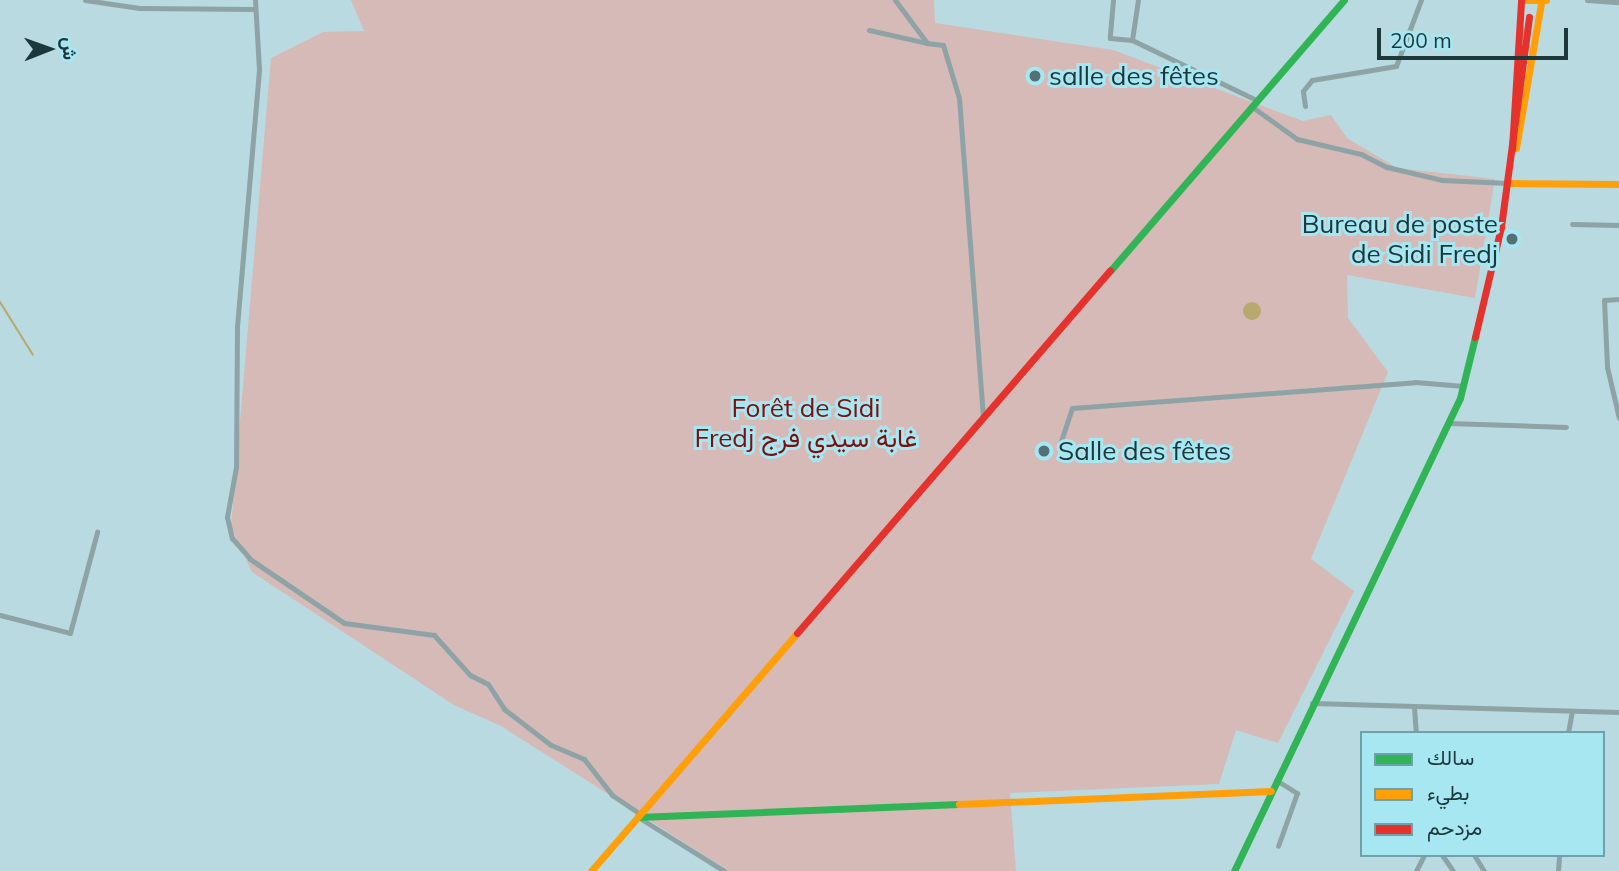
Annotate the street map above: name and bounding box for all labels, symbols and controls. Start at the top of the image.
north arrow [14,14,84,84]
scale bar [1381,14,1572,58]
text: 200 m [1390,27,1452,53]
text: ش [58,37,82,60]
place label: salle des fêtes [1049,60,1219,92]
marker: salle des fêtes [1027,68,1043,84]
place label: Bureau de poste de Sidi Fredj [1302,208,1498,270]
marker: Bureau de poste de Sidi Fredj [1504,231,1520,247]
park label: Forêt de Sidi Fredj غابة سيدي فرج [695,392,917,453]
place label: Salle des fêtes [1058,435,1231,467]
marker: Salle des fêtes [1036,443,1052,459]
legend [1360,731,1605,857]
text: سالك [1427,744,1474,770]
text: بطيء [1427,779,1470,805]
text: مزدحم [1427,814,1482,840]

